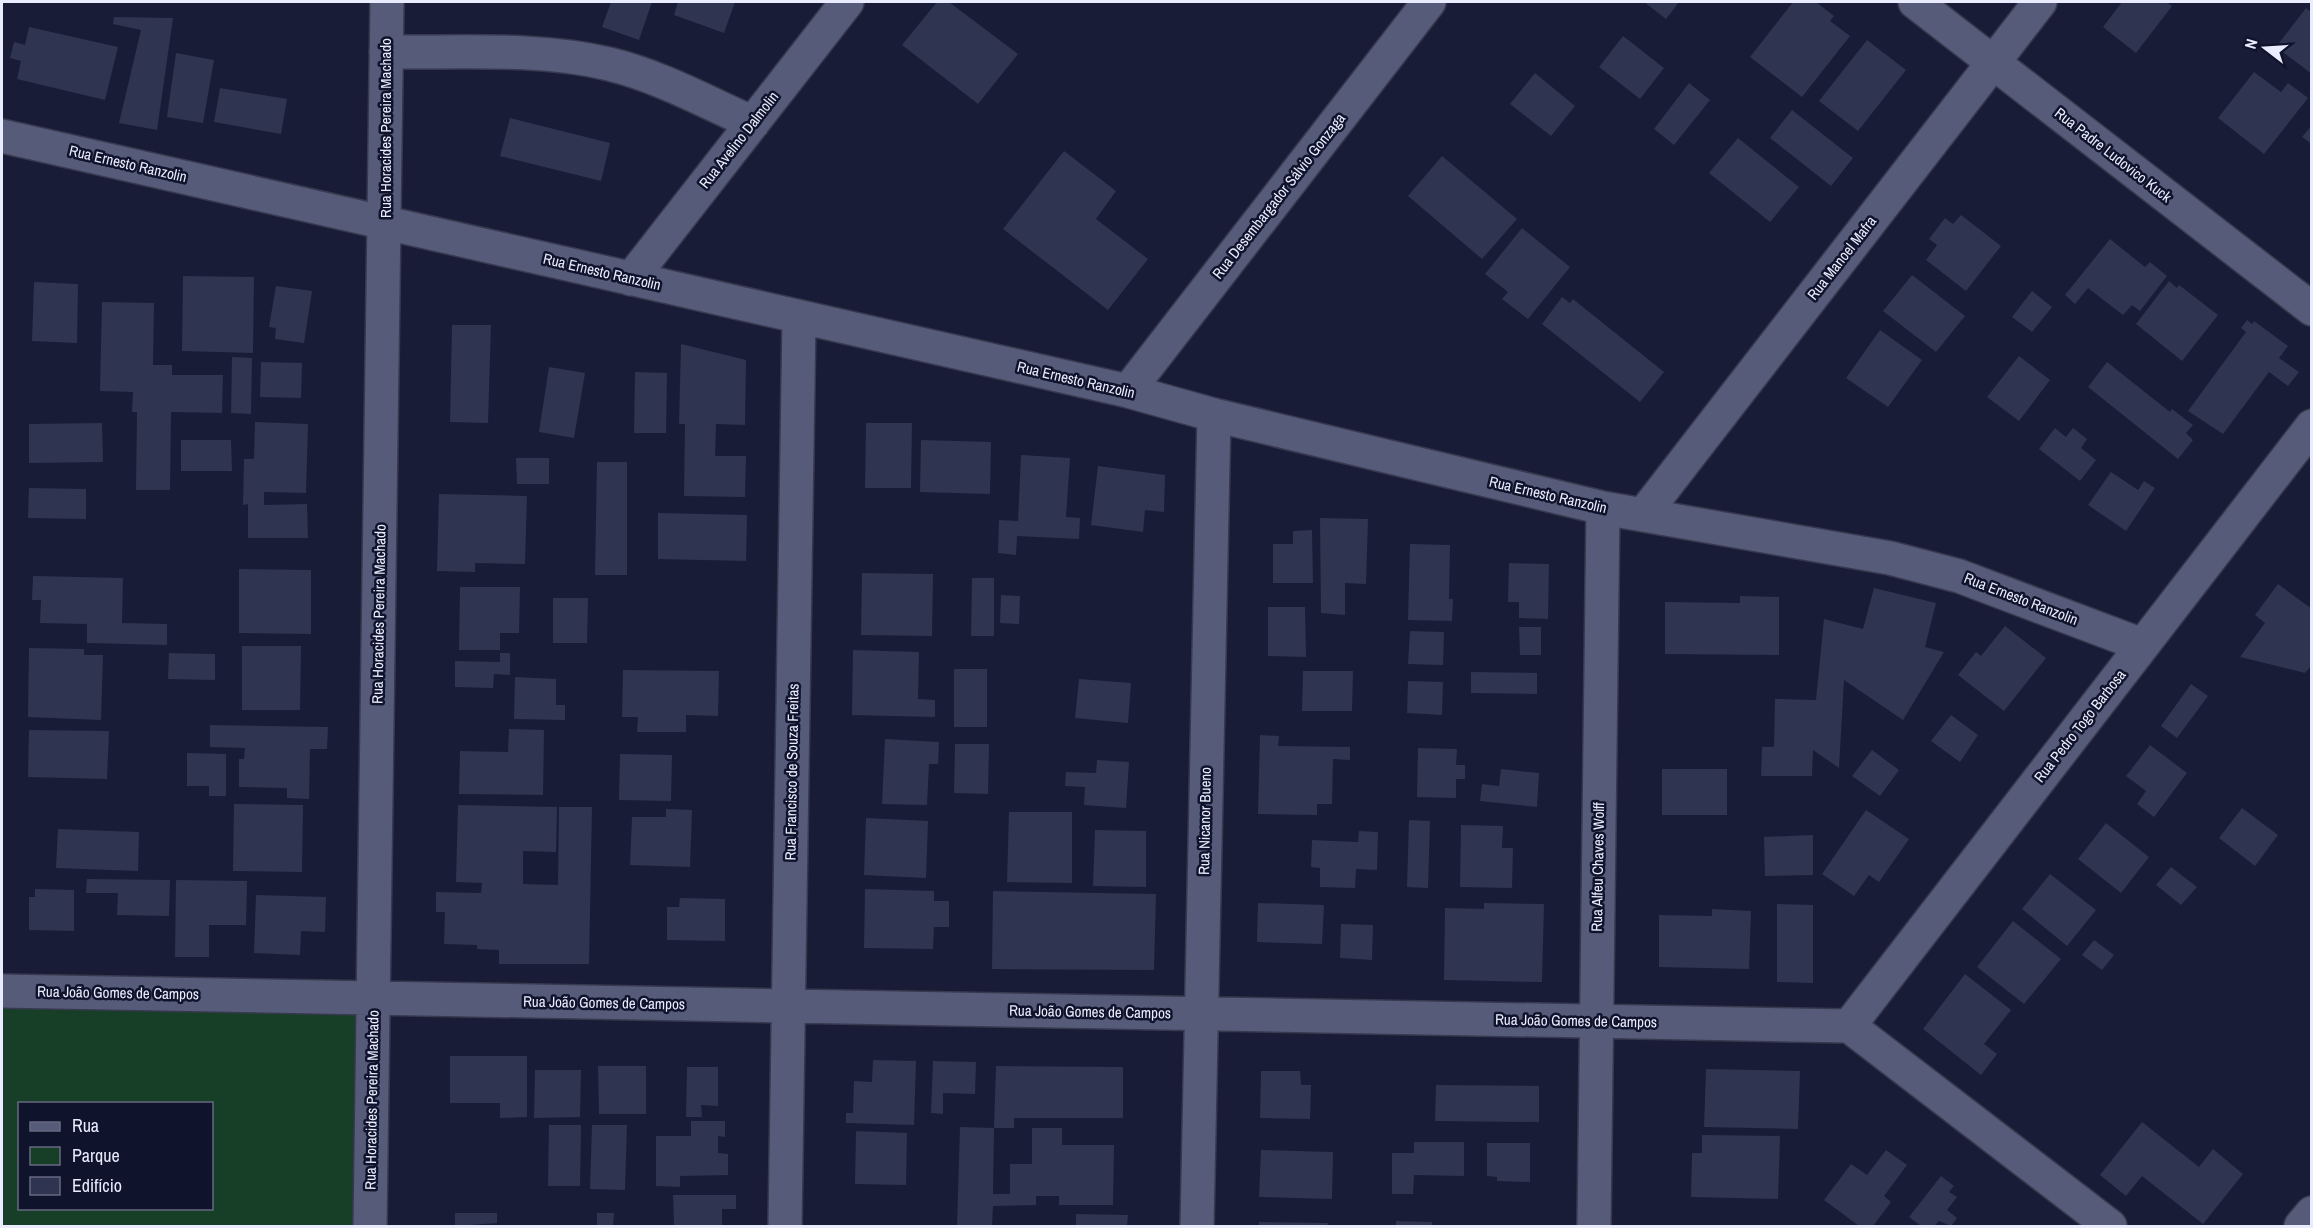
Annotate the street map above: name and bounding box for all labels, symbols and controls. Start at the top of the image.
north arrow [2235,18,2295,78]
text: N [2239,36,2263,51]
street label: Rua Horacides Pereira Machado [375,38,396,218]
street label: Rua Avelino Dalmolin [694,87,783,193]
street label: Rua Padre Ludovico Kuck [2051,102,2177,207]
street label: Rua Desembargador Sálvio Gonzaga [1207,108,1350,283]
street label: Rua Ernesto Ranzolin [67,140,189,187]
street label: Rua Manoel Mafra [1802,211,1881,304]
street label: Rua Ernesto Ranzolin [541,248,663,295]
street label: Rua Ernesto Ranzolin [1015,356,1137,403]
street label: Rua Ernesto Ranzolin [1487,471,1609,518]
street label: Rua Horacides Pereira Machado [366,524,391,704]
street label: Rua Ernesto Ranzolin [1961,567,2081,630]
street label: Rua Pedro Togo Barbosa [2029,665,2130,786]
street label: Rua Francisco de Souza Freitas [779,683,804,861]
street label: Rua Nicanor Bueno [1193,767,1216,875]
street label: Rua Alfeu Chaves Wolff [1586,802,1609,932]
street label: Rua João Gomes de Campos [37,981,199,1004]
street label: Rua João Gomes de Campos [523,991,685,1014]
street label: Rua João Gomes de Campos [1009,1000,1171,1023]
street label: Rua João Gomes de Campos [1495,1009,1657,1032]
street label: Rua Horacides Pereira Machado [359,1010,384,1190]
legend [18,1102,213,1210]
text: Rua [72,1113,99,1138]
text: Parque [72,1143,120,1168]
text: Edifício [72,1173,122,1198]

